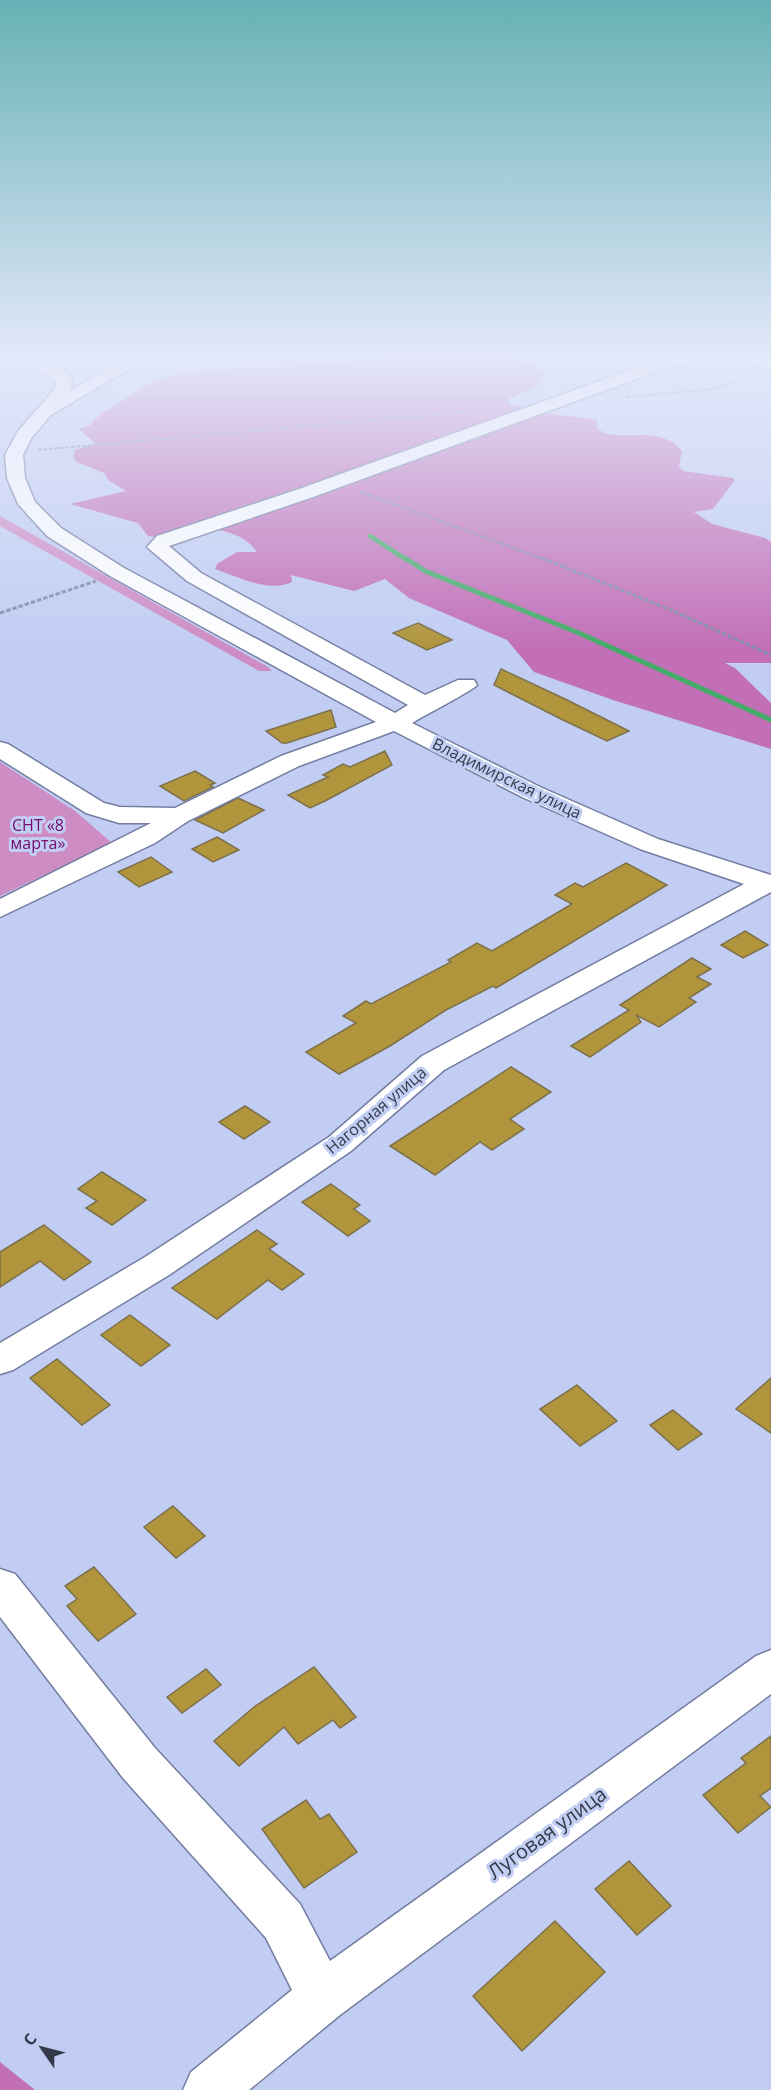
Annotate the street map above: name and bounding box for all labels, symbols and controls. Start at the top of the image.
street label: Владимирская улица [429,732,585,824]
park label: СНТ «8 марта» [11,814,65,854]
street label: Нагорная улица [321,1061,431,1159]
street label: Луговая улица [482,1780,612,1885]
north arrow [12,2018,72,2078]
text: С [18,2029,42,2050]

